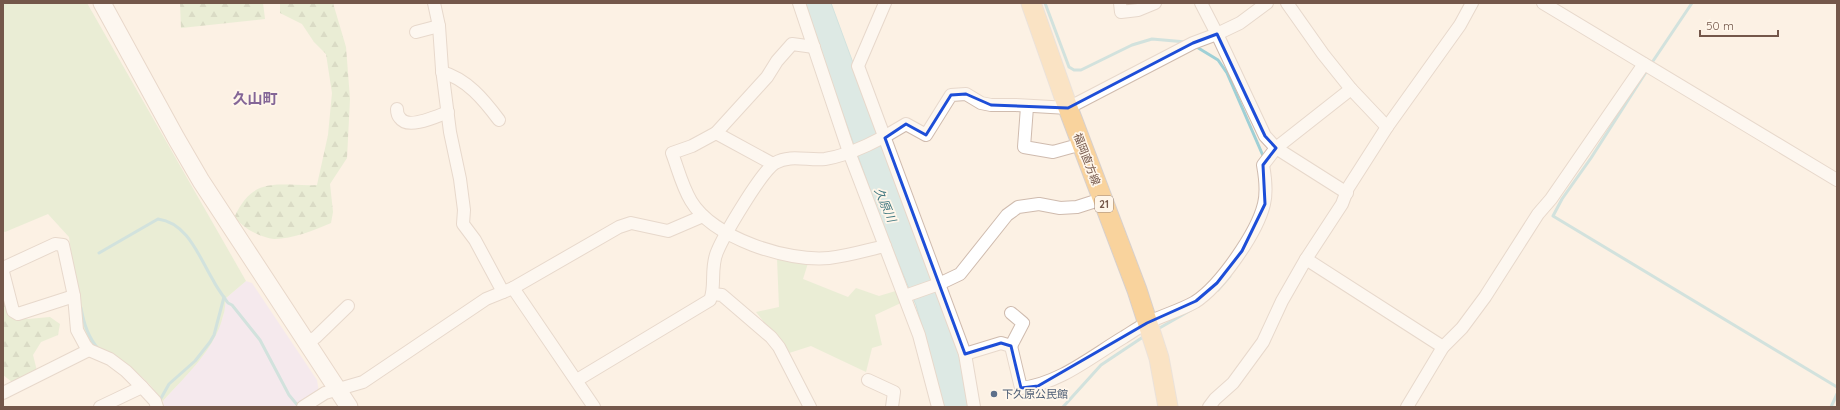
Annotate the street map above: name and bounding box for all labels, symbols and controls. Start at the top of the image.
scale bar [1700,12,1778,38]
text: 50 m [1706,18,1734,33]
district label: 久山町 [232,89,278,108]
street label: 福岡直方線 [1071,131,1103,187]
water label: 久原川 [872,185,900,226]
road number: 21 [1095,196,1113,212]
place label: 下久原公民館 [1002,387,1068,401]
marker: 下久原公民館 [989,389,999,399]

